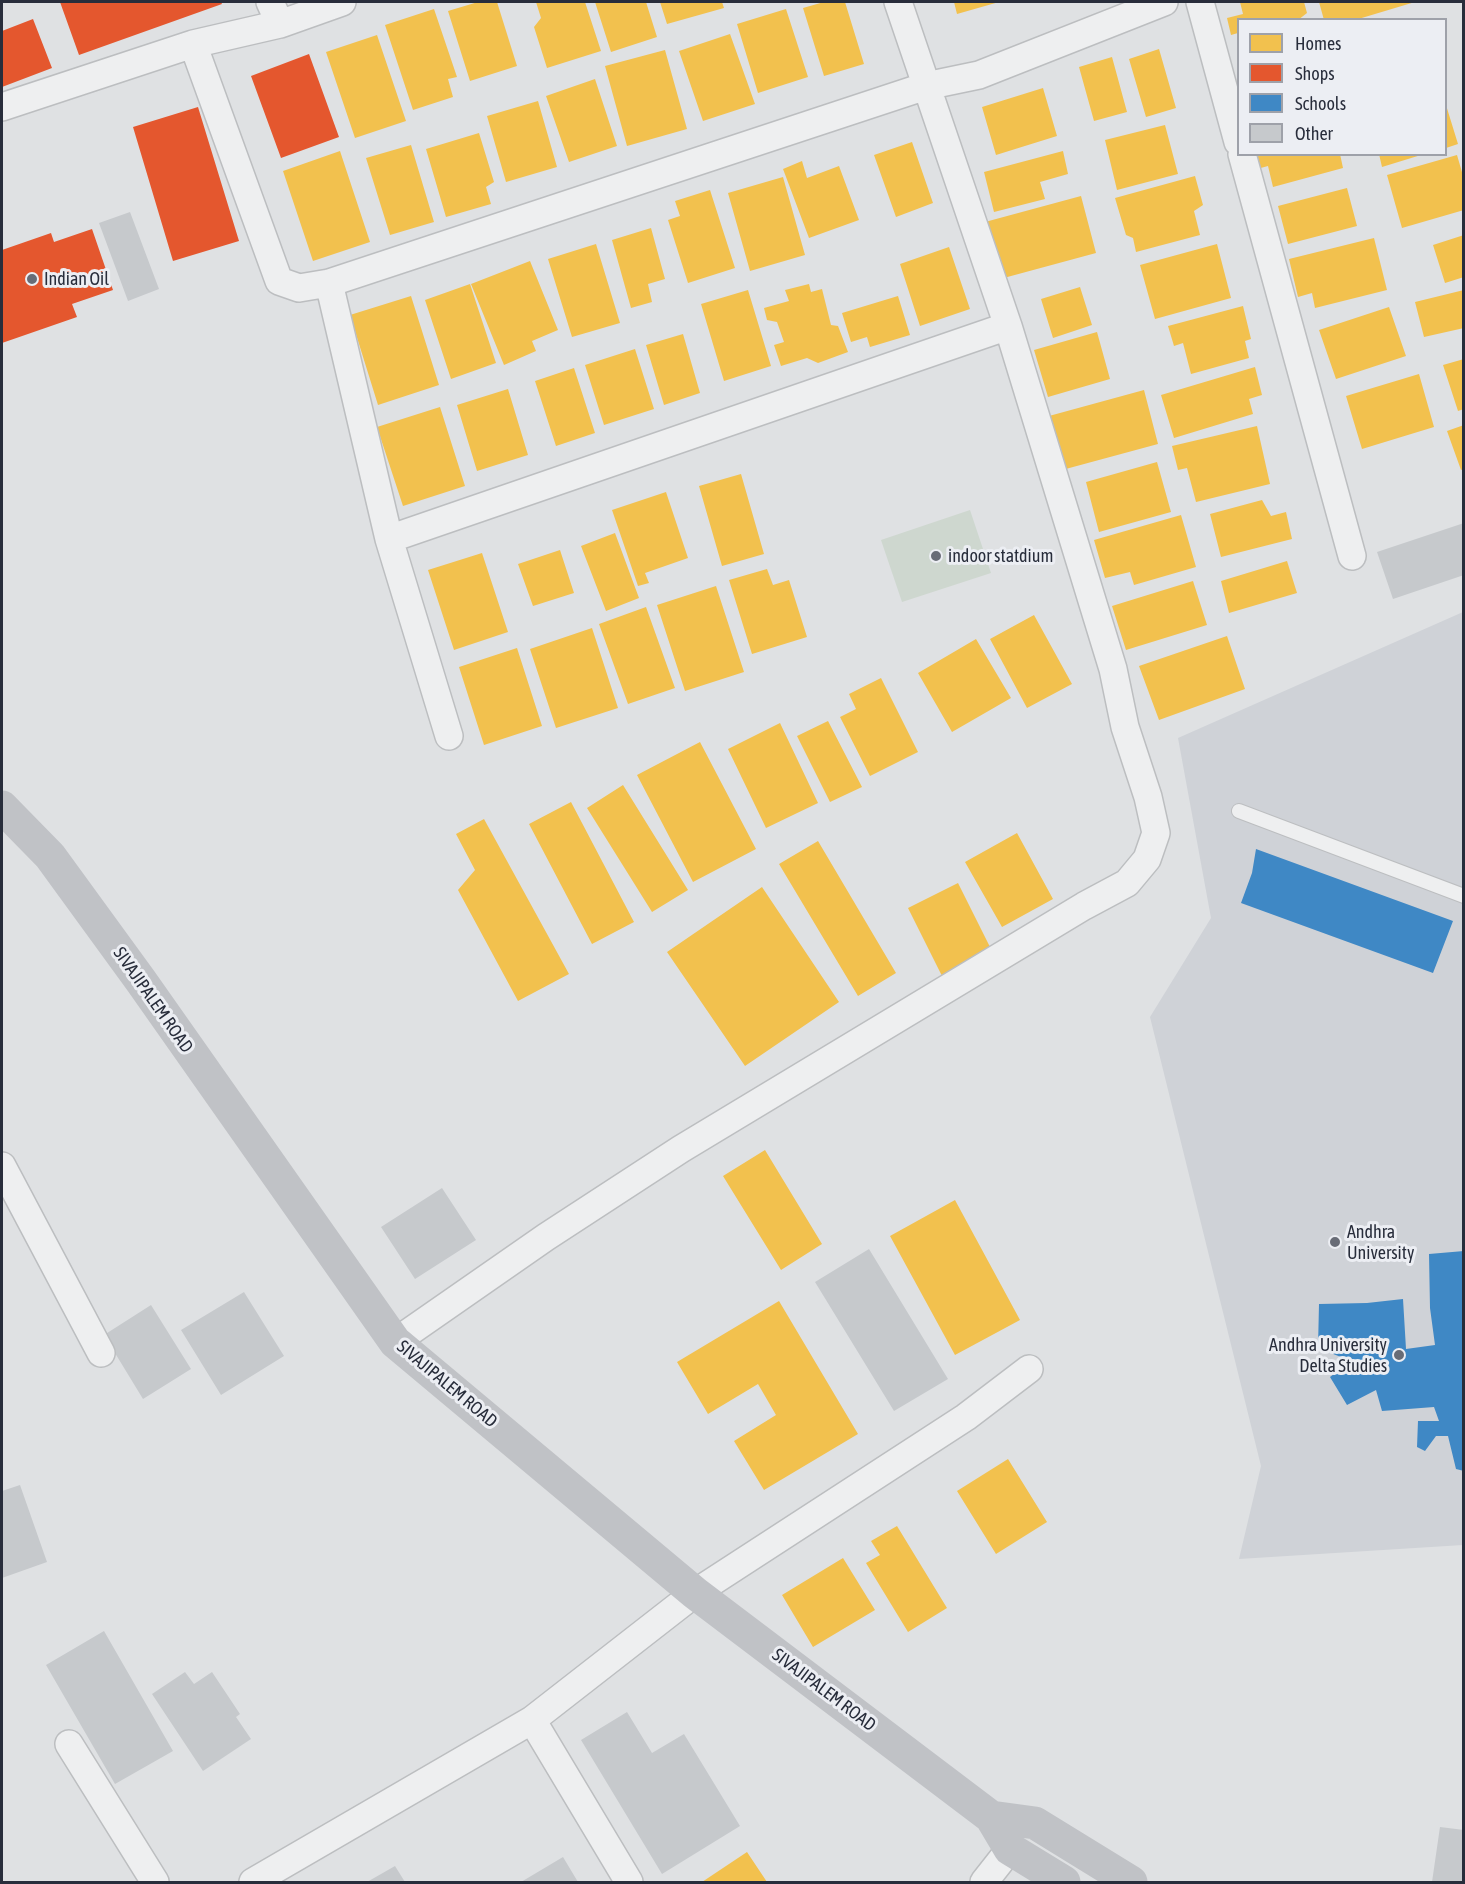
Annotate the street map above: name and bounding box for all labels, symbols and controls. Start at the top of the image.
legend [1237,18,1447,156]
text: Homes [1295,33,1341,54]
text: Shops [1295,63,1335,84]
text: Schools [1295,93,1346,114]
text: Other [1295,123,1333,144]
place label: Indian Oil [44,268,109,290]
marker: Indian Oil [25,272,39,286]
place label: indoor statdium [948,545,1053,567]
marker: indoor statdium [929,549,943,563]
street label: SIVAJIPALEM ROAD [109,943,197,1057]
place label: Andhra University [1347,1221,1414,1264]
marker: Andhra University [1328,1235,1342,1249]
place label: Andhra University Delta Studies [1269,1334,1387,1376]
street label: SIVAJIPALEM ROAD [393,1336,501,1432]
marker: Andhra University Delta Studies [1392,1348,1406,1362]
street label: SIVAJIPALEM ROAD [768,1644,880,1736]

